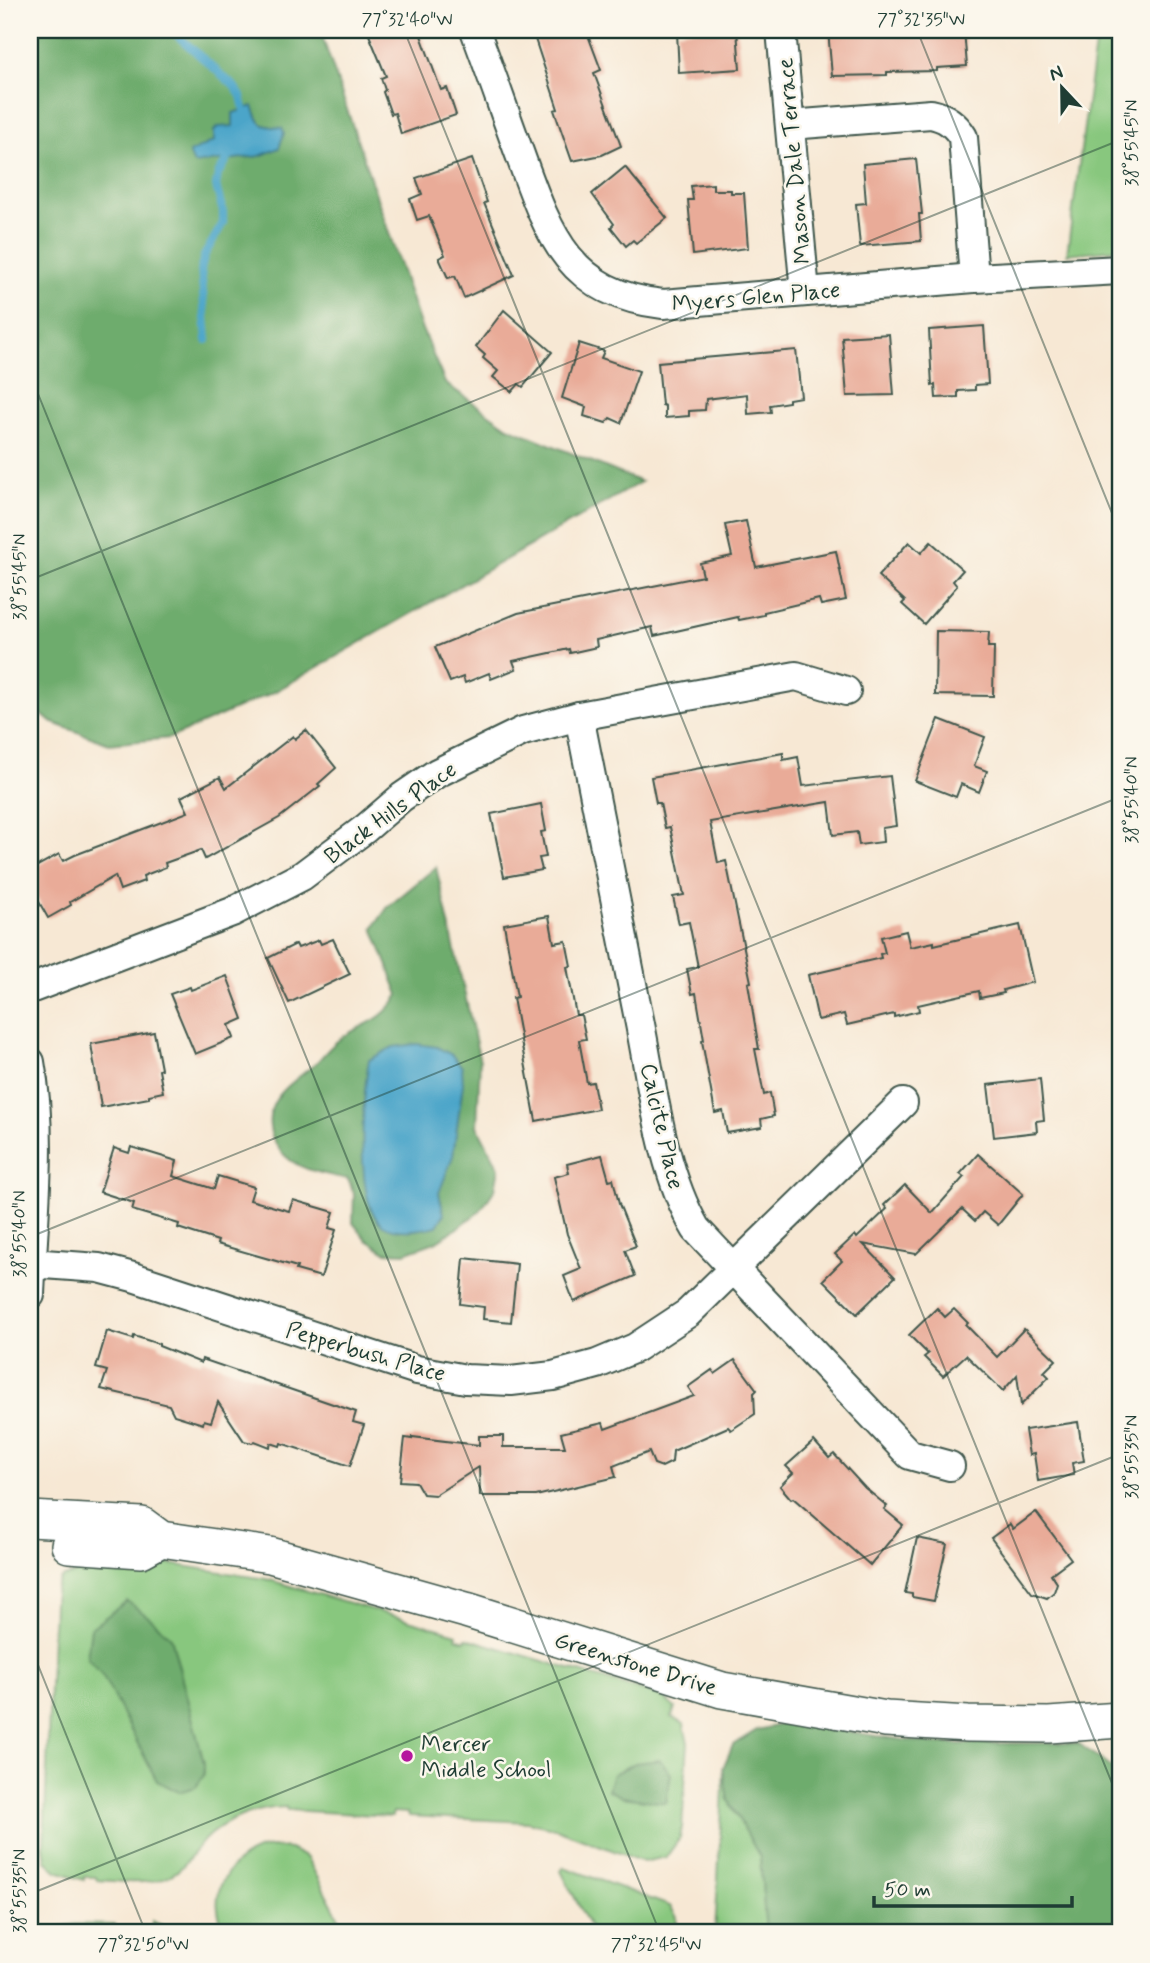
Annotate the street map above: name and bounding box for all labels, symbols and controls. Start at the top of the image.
text: 77°32'40"W [361,8,453,32]
text: 77°32'35"W [877,8,965,32]
north arrow [1028,52,1098,122]
street label: Mason Dale Terrace [771,56,819,265]
text: N [1046,60,1067,88]
text: 38°55'45"N [1120,100,1144,186]
street label: Myers Glen Place [671,276,842,320]
text: 38°55'45"N [8,534,32,620]
street label: Black Hills Place [319,755,464,872]
text: 38°55'40"N [1120,756,1144,844]
street label: Calcite Place [632,1061,690,1192]
text: 38°55'40"N [8,1190,32,1278]
street label: Pepperbush Place [282,1316,449,1390]
text: 38°55'35"N [1120,1415,1144,1499]
street label: Greenstone Drive [550,1626,720,1704]
place label: Mercer Middle School [421,1730,551,1786]
marker: Mercer Middle School [399,1748,415,1764]
text: 38°55'35"N [8,1849,32,1933]
scale bar [874,1865,1071,1909]
text: 50 m [884,1876,931,1904]
text: 77°32'50"W [97,1933,189,1957]
text: 77°32'45"W [611,1933,701,1957]

